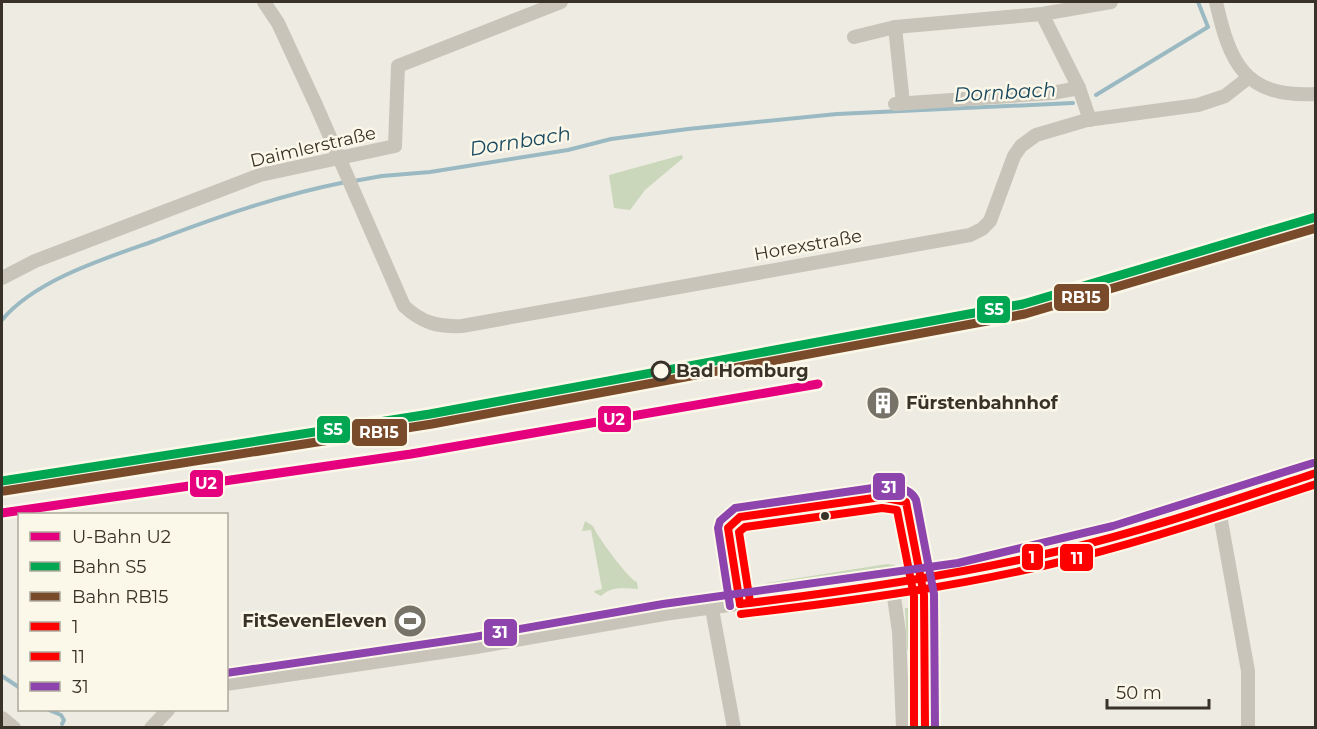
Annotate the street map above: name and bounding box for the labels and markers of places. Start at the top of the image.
place label: Bad Homburg [676,360,809,382]
marker: Bad Homburg [651,361,671,381]
building icon: Fürstenbahnhof [865,385,901,421]
place label: Fürstenbahnhof [906,392,1059,414]
unlabelled marker [819,510,831,522]
sports icon: FitSevenEleven [392,603,428,639]
place label: FitSevenEleven [242,610,387,632]

